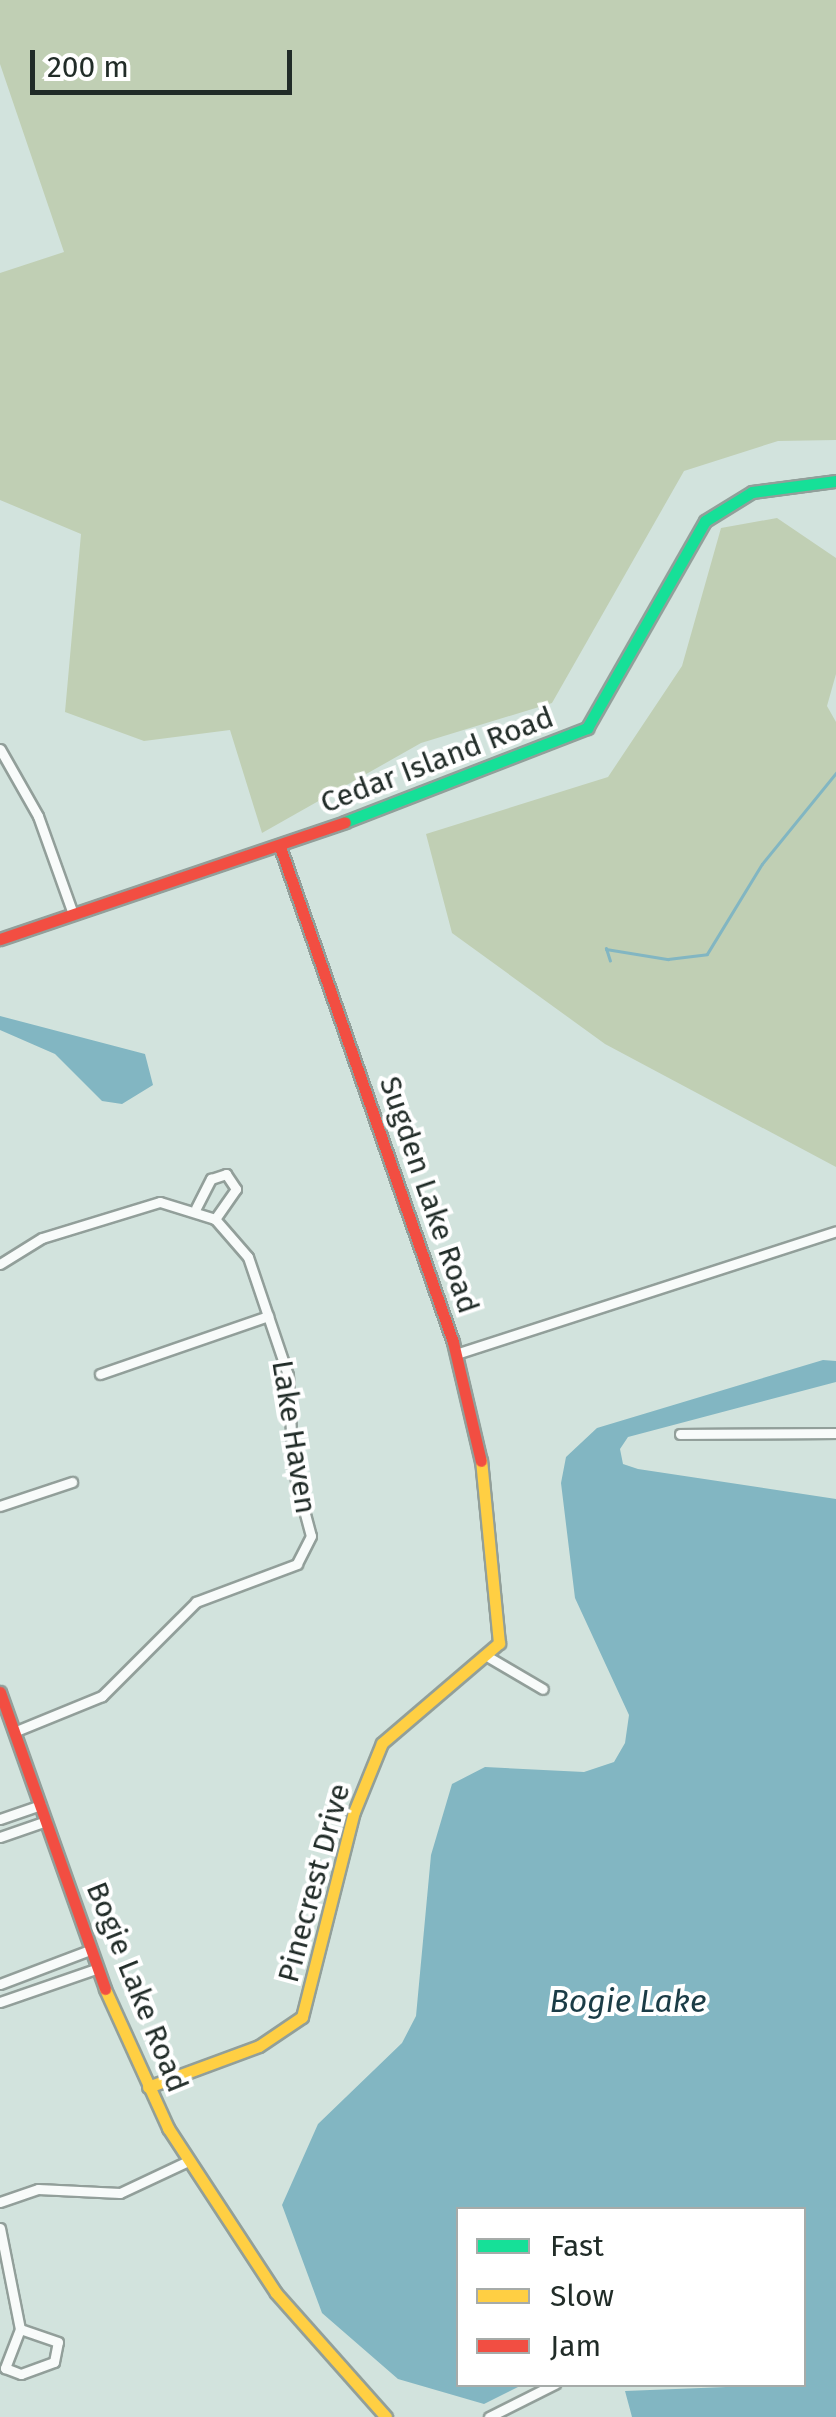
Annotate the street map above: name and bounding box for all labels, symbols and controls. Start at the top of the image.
scale bar [35,30,298,92]
text: 200 m [47,49,129,85]
street label: Cedar Island Road [315,699,559,821]
street label: Sugden Lake Road [372,1072,486,1318]
street label: Lake Haven [264,1358,324,1516]
street label: Pinecrest Drive [270,1780,358,1986]
street label: Bogie Lake Road [78,1877,196,2097]
water label: Bogie Lake [549,1982,707,2020]
legend [456,2207,806,2387]
text: Fast [550,2228,604,2264]
text: Slow [550,2278,614,2314]
text: Jam [550,2328,601,2364]

